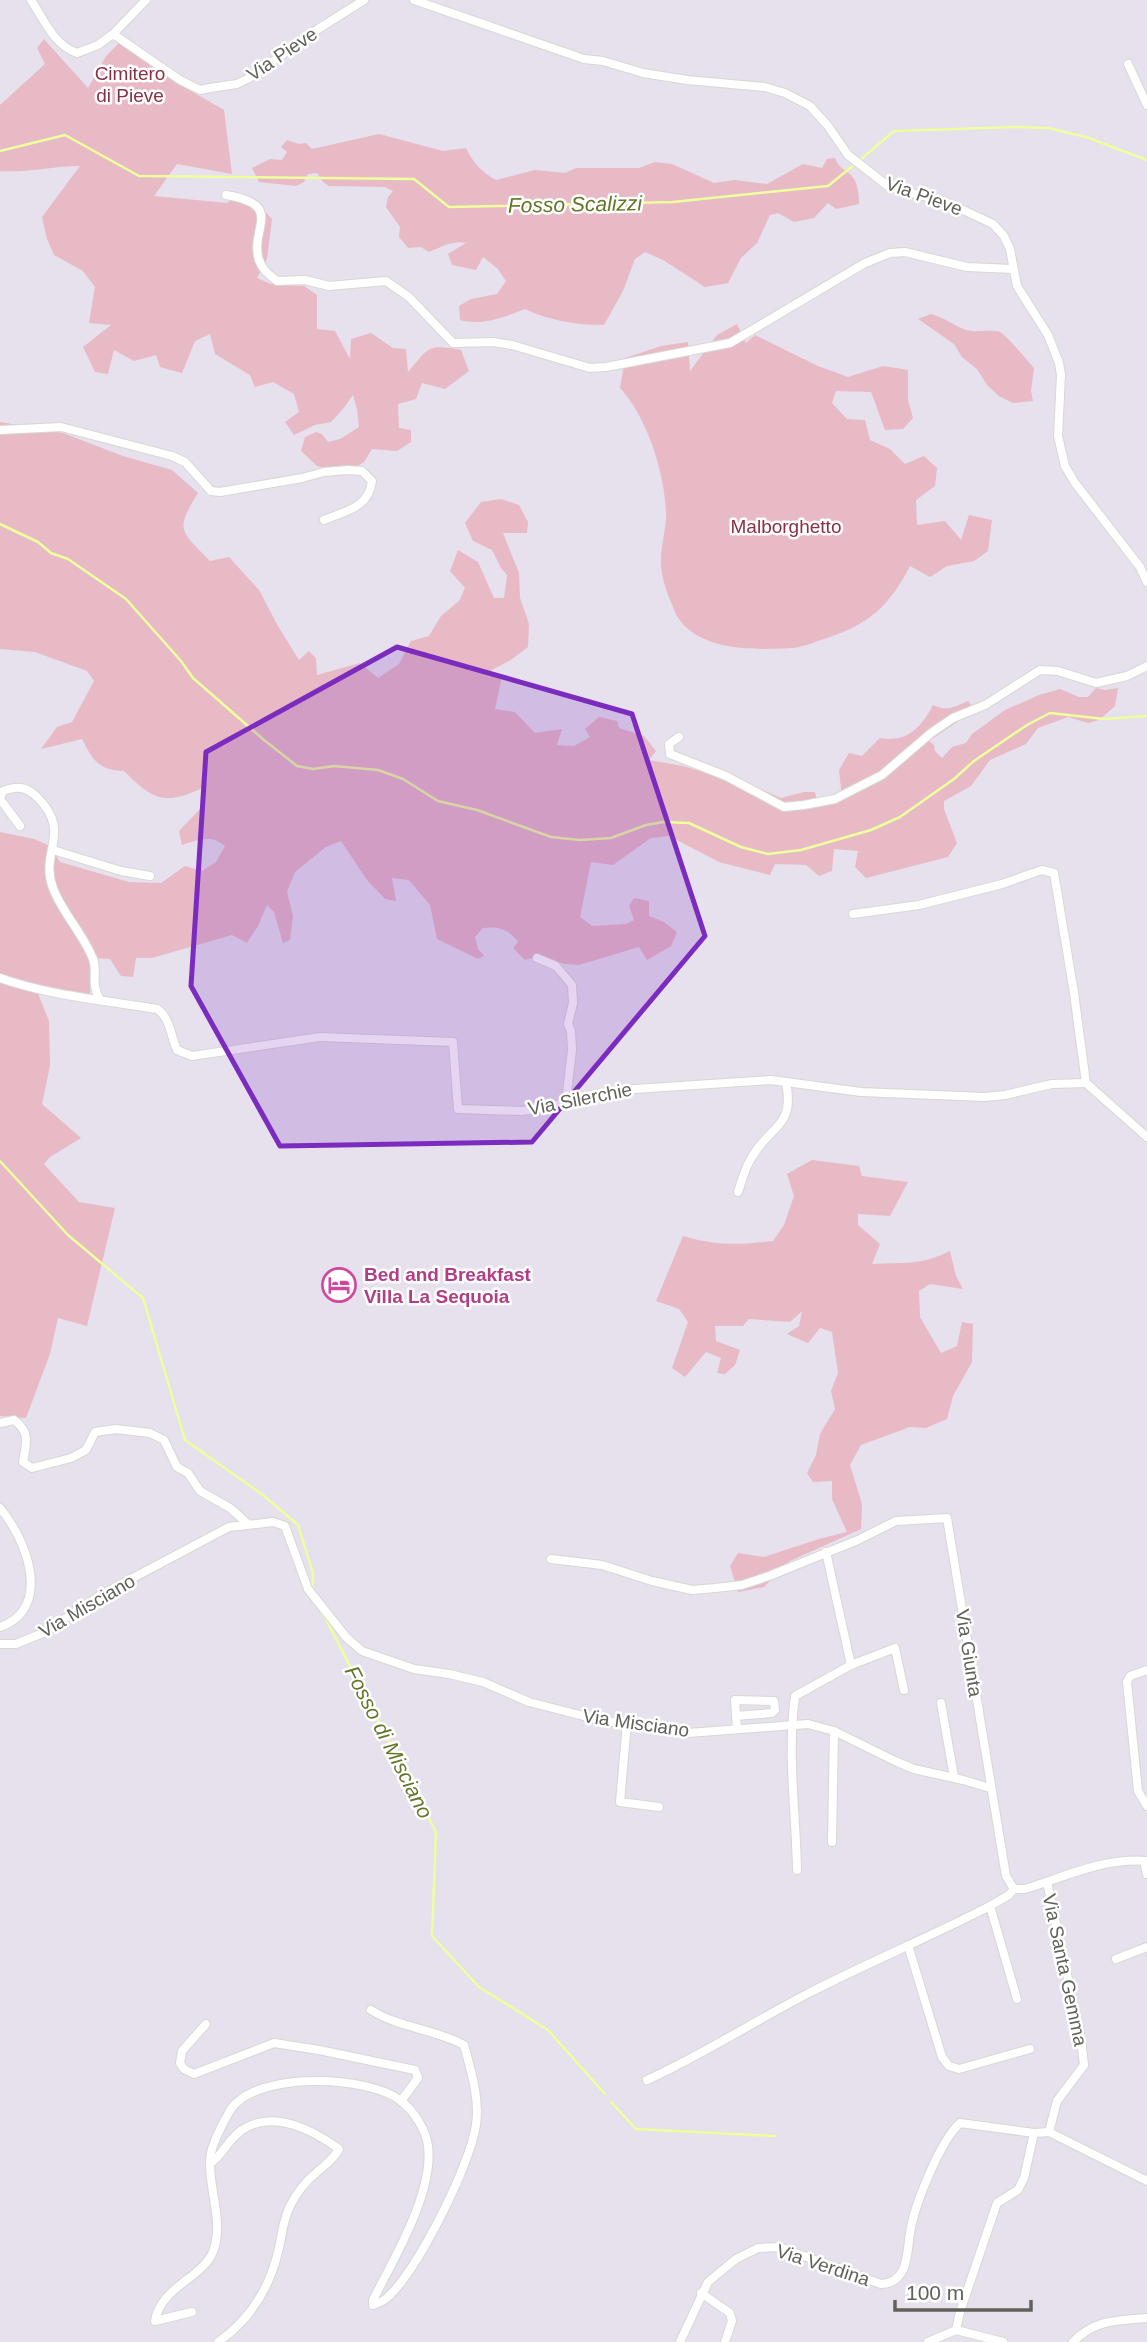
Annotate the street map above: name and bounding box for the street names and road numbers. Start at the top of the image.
street label: Via Pieve [243,23,321,85]
street label: Via Pieve [883,172,965,220]
street label: Via Silerchie [526,1079,634,1119]
street label: Via Misciano [35,1570,139,1642]
street label: Via Giunta [952,1608,986,1699]
street label: Via Misciano [581,1705,691,1741]
street label: Via Santa Gemma [1039,1892,1091,2048]
street label: Via Verdina [774,2240,873,2290]

